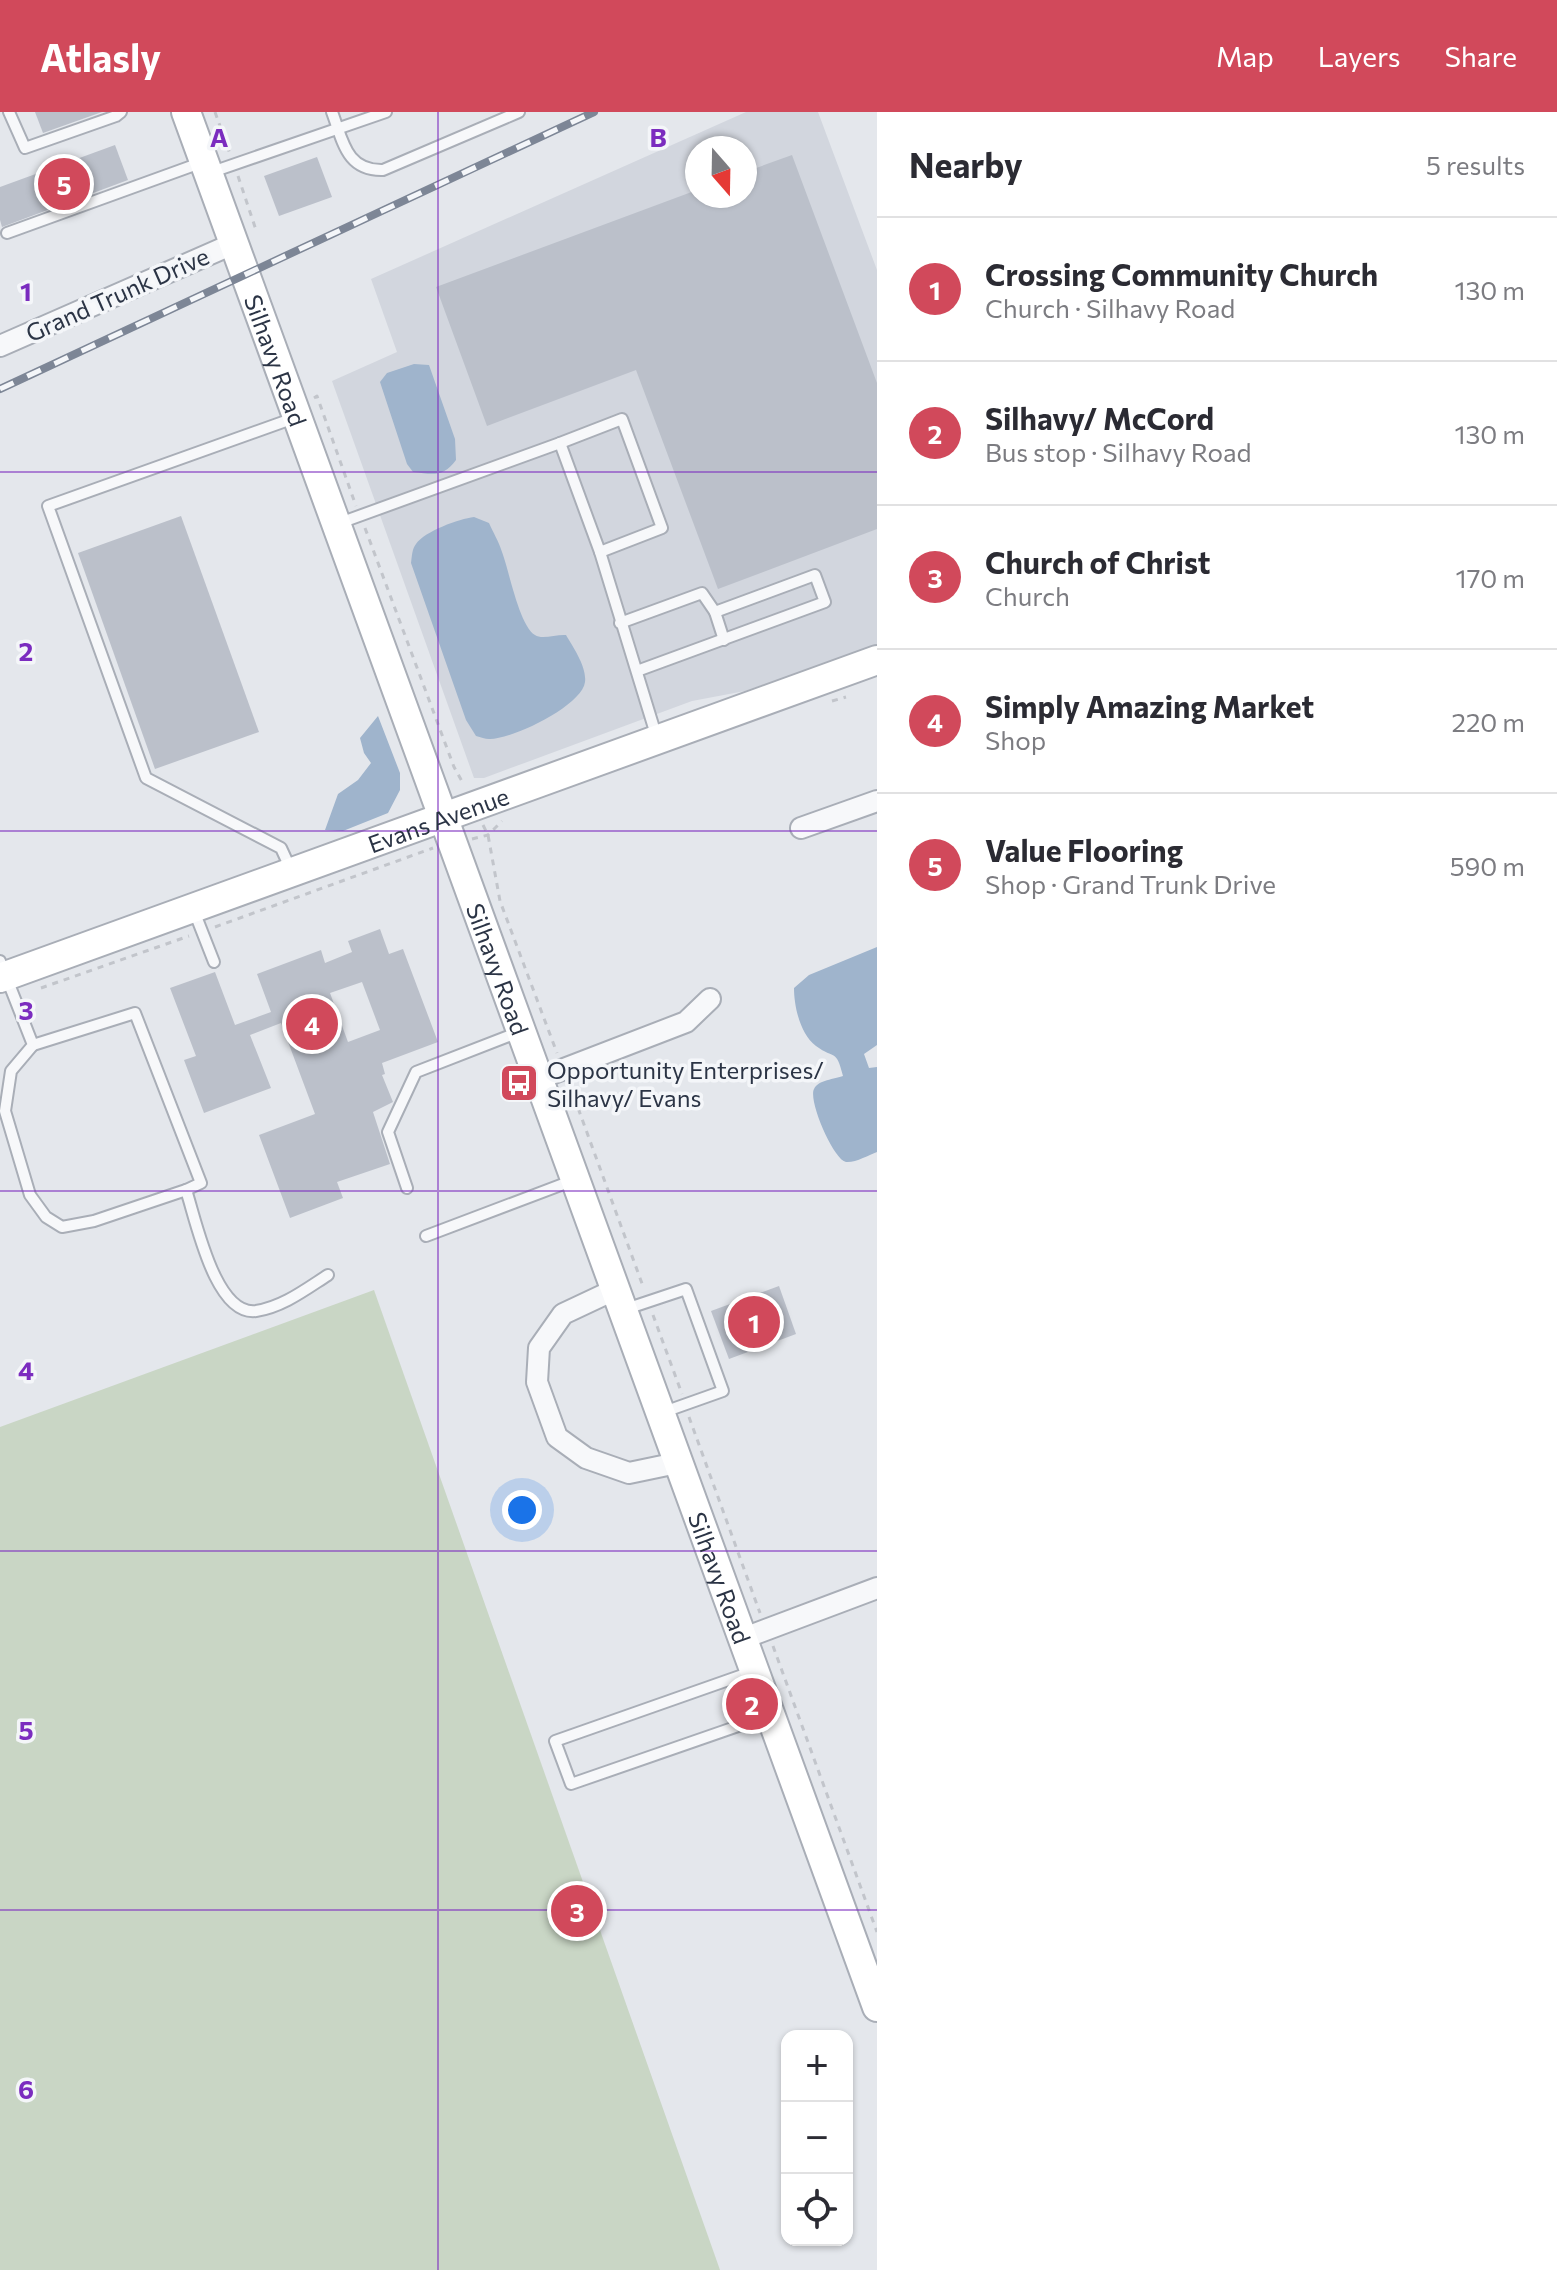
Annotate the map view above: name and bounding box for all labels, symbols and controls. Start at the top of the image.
text: Atlasly [40,33,161,80]
text: Map [1216,39,1274,73]
text: Layers [1318,39,1400,73]
text: Share [1444,39,1517,73]
text: A [210,121,229,152]
text: B [649,121,667,152]
north arrow [685,136,757,208]
text: Nearby [909,143,1023,185]
text: 5 results [1426,149,1525,180]
pin: 5 [38,154,90,214]
street label: Grand Trunk Drive [21,241,213,347]
text: Crossing Community Church [985,255,1378,292]
text: 1 [929,274,941,305]
text: 130 m [1454,274,1525,305]
text: 1 [20,275,32,306]
street label: Silhavy Road [239,290,314,430]
text: Church · Silhavy Road [985,292,1235,323]
text: Silhavy/ McCord [985,399,1214,436]
text: 2 [928,418,942,449]
text: 130 m [1454,418,1525,449]
text: Bus stop · Silhavy Road [985,436,1252,467]
text: Church of Christ [985,543,1210,580]
text: 3 [927,562,943,593]
text: 170 m [1456,562,1525,593]
text: Church [985,580,1070,611]
text: 2 [19,635,33,666]
text: Simply Amazing Market [985,687,1314,724]
text: 4 [927,706,943,737]
text: 220 m [1452,706,1525,737]
text: Shop [985,724,1046,755]
street label: Evans Avenue [364,780,513,858]
text: Value Flooring [985,831,1183,868]
text: 5 [927,850,943,881]
text: 590 m [1450,850,1525,881]
text: Shop · Grand Trunk Drive [985,868,1276,899]
street label: Silhavy Road [461,899,536,1039]
text: 3 [18,994,34,1025]
pin: 4 [286,994,338,1054]
place label: Opportunity Enterprises/ Silhavy/ Evans [547,1055,824,1112]
bus stop icon: Opportunity Enterprises/ Silhavy/ Evans [498,1062,540,1104]
pin: 1 [728,1292,780,1352]
text: 4 [18,1354,34,1385]
your location [502,1490,542,1530]
street label: Silhavy Road [683,1508,758,1647]
pin: 2 [726,1674,778,1734]
text: 5 [18,1714,34,1745]
pin: 3 [551,1881,603,1941]
map controls [781,2030,853,2246]
button: + [781,2030,853,2102]
text: 6 [18,2073,34,2104]
button: − [781,2102,853,2174]
button: locate [781,2174,853,2246]

